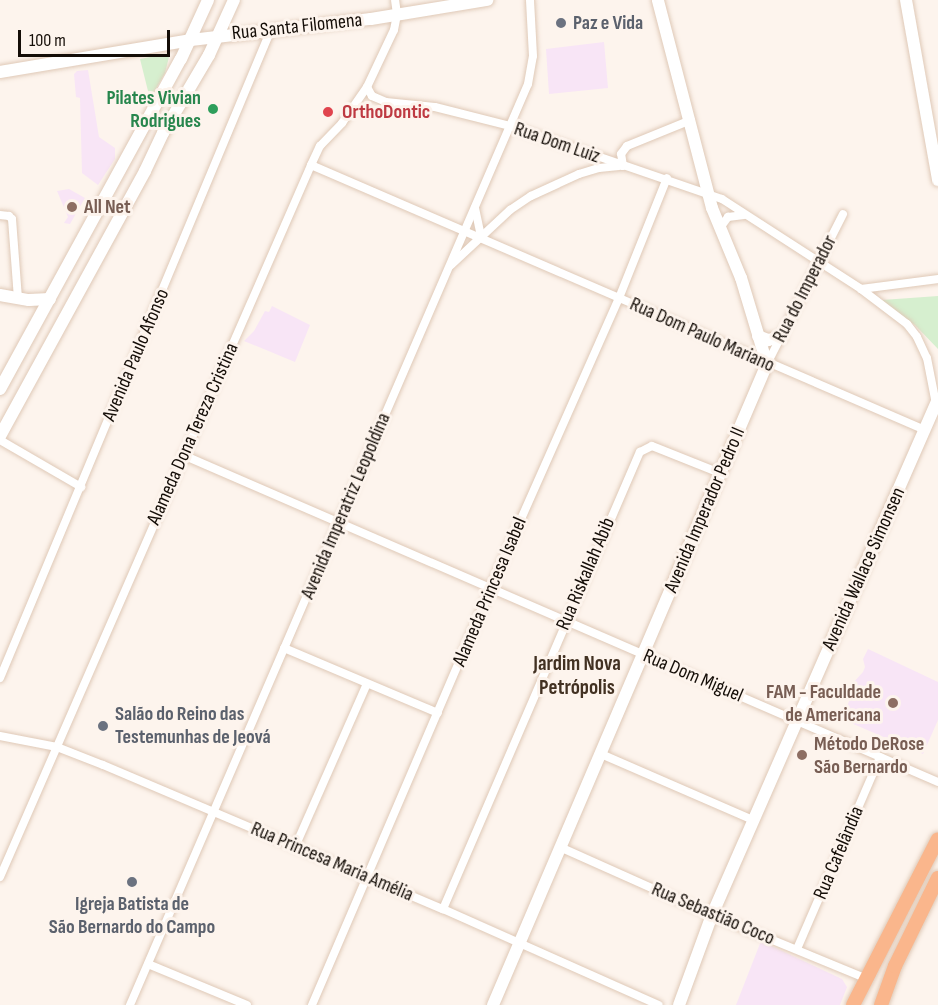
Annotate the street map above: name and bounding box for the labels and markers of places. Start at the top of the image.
place label: Paz e Vida [573,11,643,35]
marker: Paz e Vida [554,16,568,30]
place label: Pilates Vivian Rodrigues [106,86,201,133]
place label: OrthoDontic [342,100,430,124]
marker: Pilates Vivian Rodrigues [206,102,220,116]
marker: OrthoDontic [319,103,337,121]
place label: All Net [84,195,131,219]
marker: All Net [65,200,79,214]
place label: FAM - Faculdade de Americana [766,680,881,727]
marker: FAM - Faculdade de Americana [886,696,900,710]
place label: Salão do Reino das Testemunhas de Jeová [115,702,271,749]
marker: Salão do Reino das Testemunhas de Jeová [96,719,110,733]
place label: Método DeRose São Bernardo [814,732,924,779]
marker: Método DeRose São Bernardo [795,748,809,762]
marker: Igreja Batista de São Bernardo do Campo [125,875,139,889]
place label: Igreja Batista de São Bernardo do Campo [49,892,215,939]

